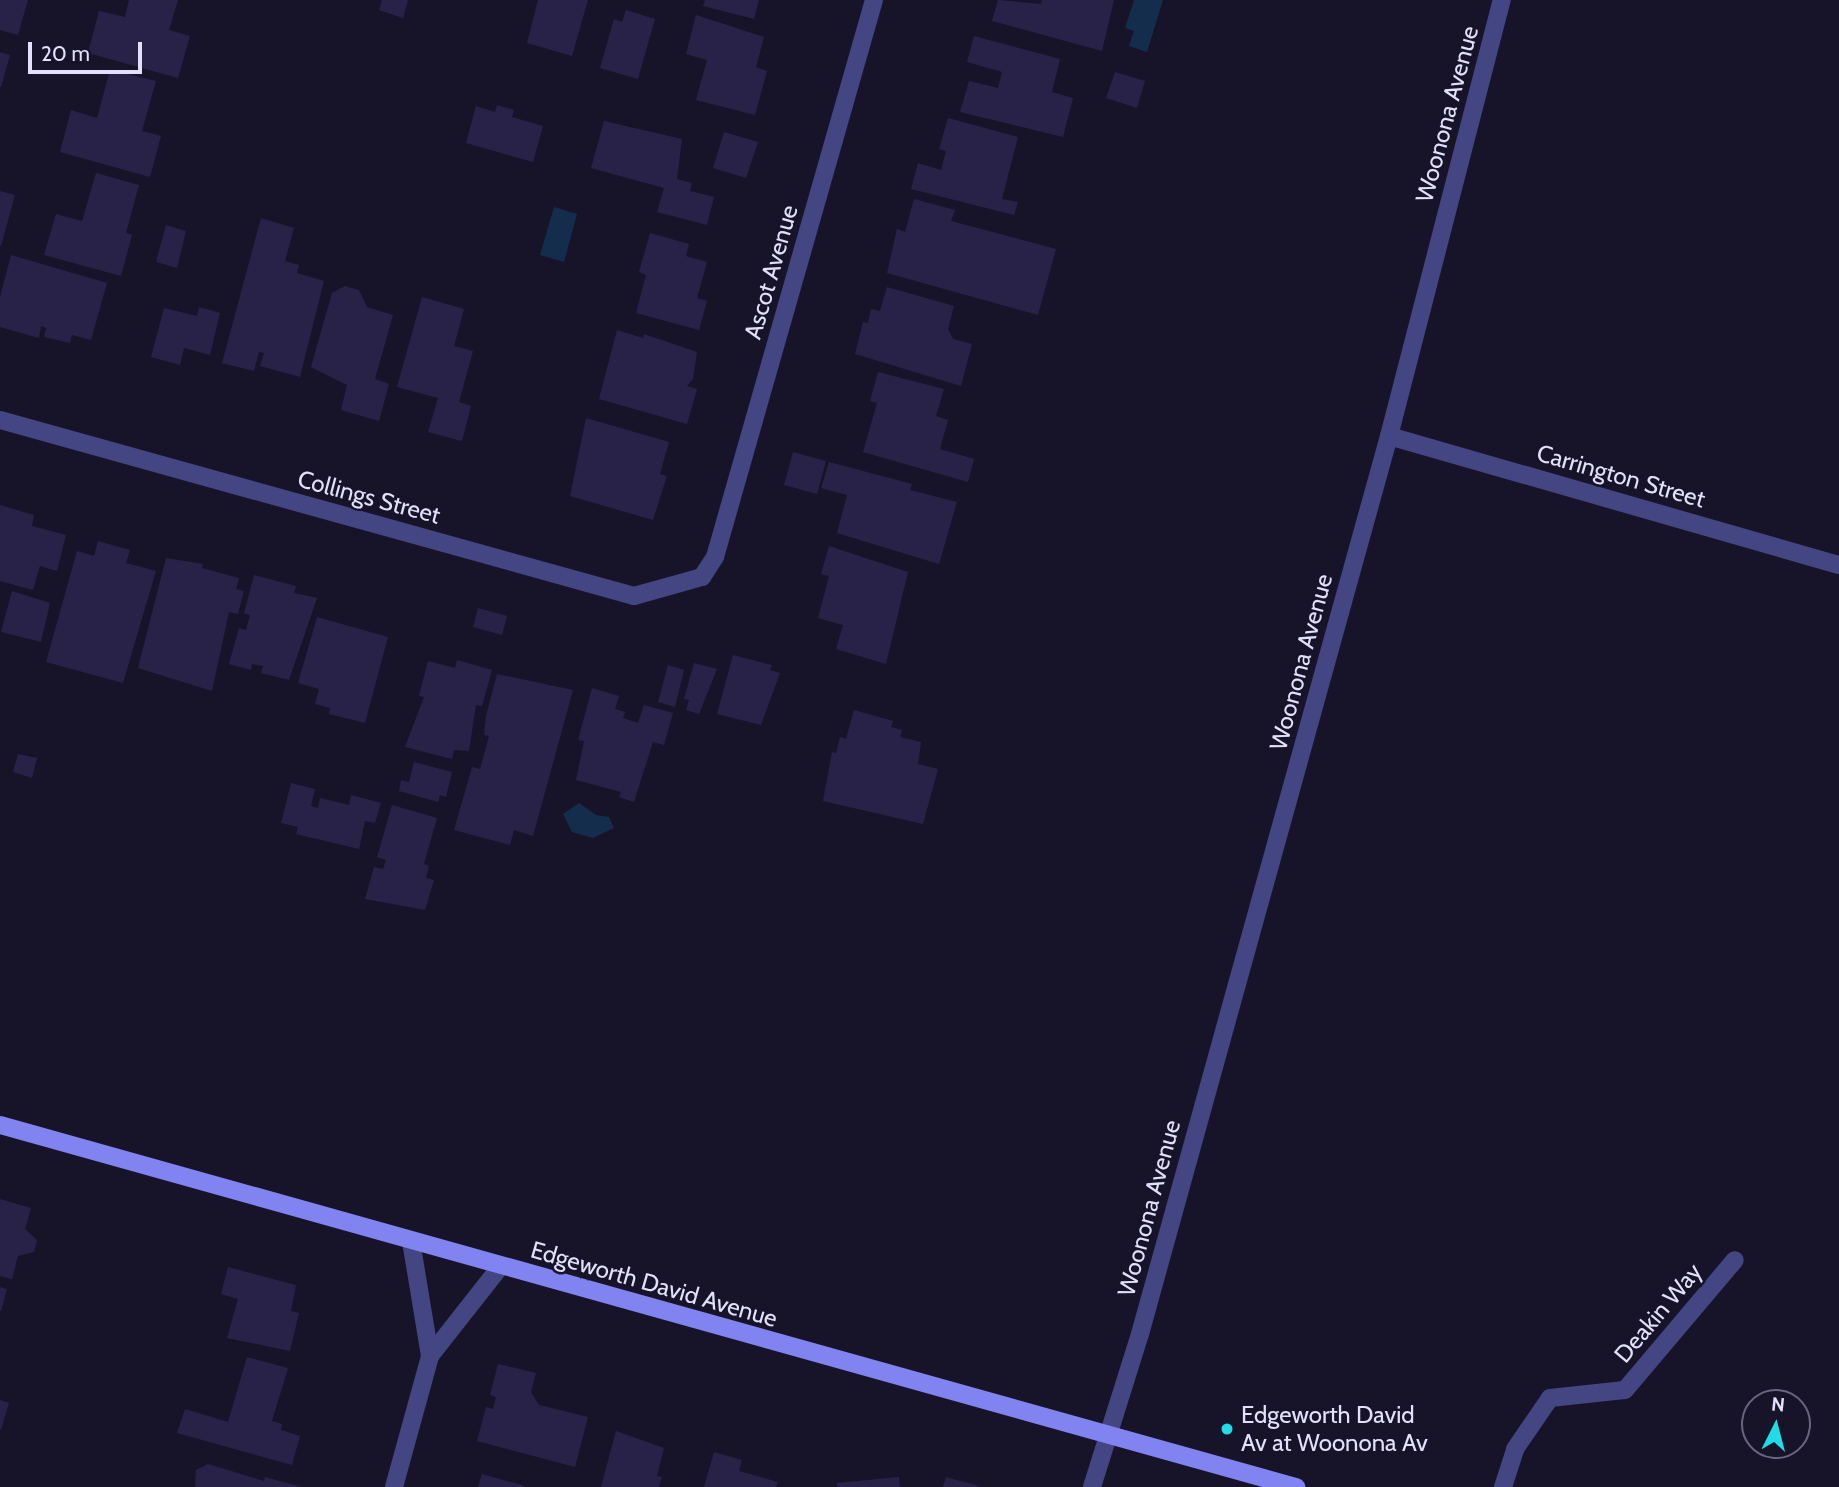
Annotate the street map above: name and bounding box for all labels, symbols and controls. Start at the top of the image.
street label: Woonona Avenue [1410,23,1484,205]
scale bar [32,28,145,72]
text: 20 m [41,41,90,66]
street label: Ascot Avenue [738,202,804,342]
street label: Carrington Street [1534,438,1708,514]
street label: Collings Street [295,464,443,530]
street label: Woonona Avenue [1264,571,1338,753]
street label: Woonona Avenue [1112,1117,1186,1299]
street label: Edgeworth David Avenue [527,1235,781,1333]
street label: Deakin Way [1608,1258,1708,1368]
north arrow [1741,1389,1811,1459]
text: N [1770,1392,1786,1417]
place label: Edgeworth David Av at Woonona Av [1241,1401,1428,1457]
marker: Edgeworth David Av at Woonona Av [1219,1421,1235,1437]

